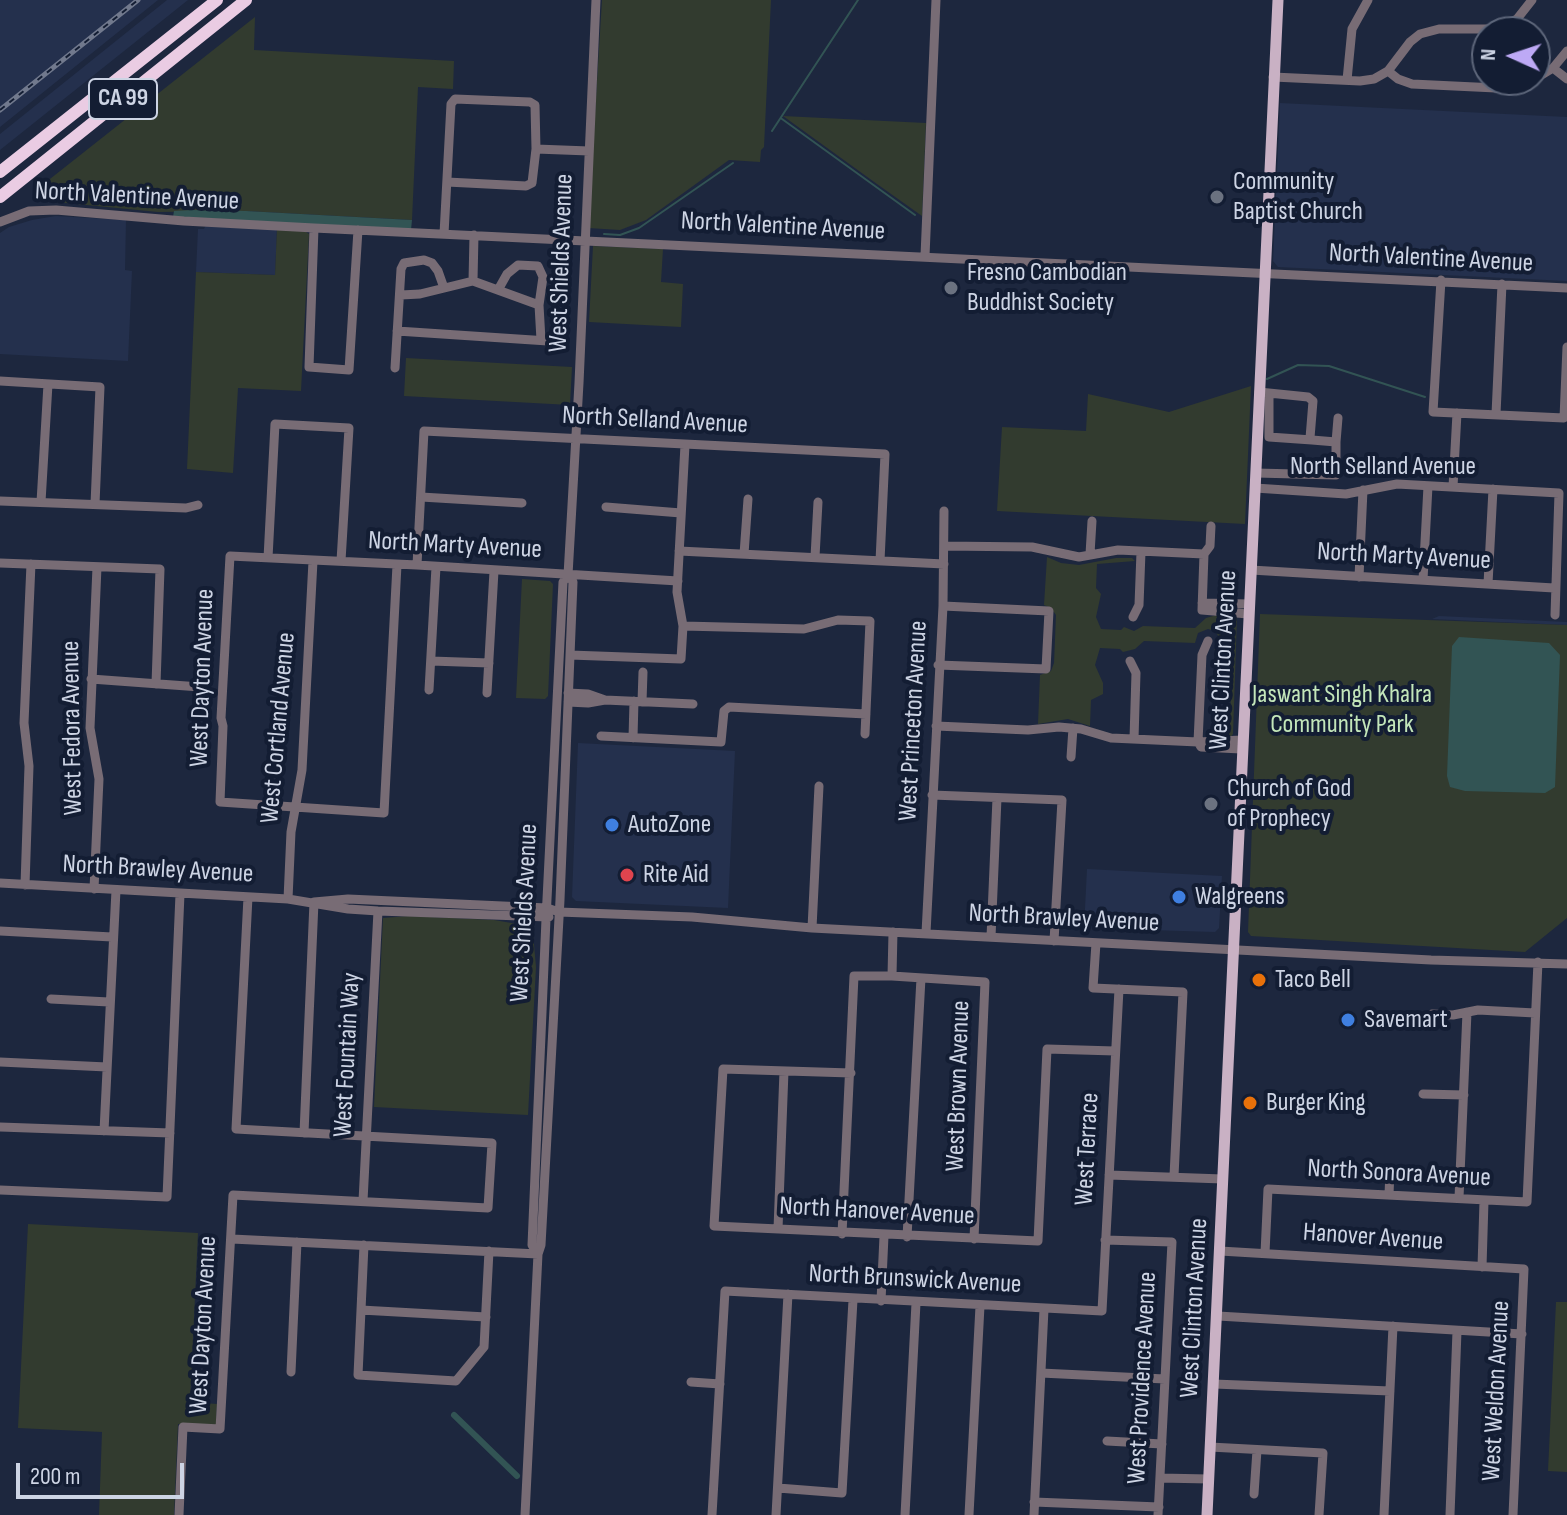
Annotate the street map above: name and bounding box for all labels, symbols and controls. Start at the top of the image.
north arrow [1471,16,1551,96]
text: N [1475,48,1502,61]
road number: CA 99 [89,79,157,119]
place label: Community Baptist Church [1233,166,1363,228]
street label: West Shields Avenue [543,173,581,353]
street label: North Valentine Avenue [34,176,240,218]
marker: Community Baptist Church [1208,188,1226,206]
street label: North Valentine Avenue [680,206,886,248]
street label: North Valentine Avenue [1328,238,1534,280]
place label: Fresno Cambodian Buddhist Society [967,257,1127,318]
marker: Fresno Cambodian Buddhist Society [942,279,960,297]
street label: North Selland Avenue [561,401,749,441]
street label: North Selland Avenue [1290,451,1476,483]
street label: North Marty Avenue [367,526,543,566]
street label: North Marty Avenue [1316,537,1492,577]
street label: West Clinton Avenue [1204,569,1244,751]
street label: West Dayton Avenue [184,588,222,768]
street label: West Princeton Avenue [893,620,935,822]
street label: West Cortland Avenue [255,631,303,825]
street label: West Fedora Avenue [56,640,90,816]
park label: Jaswant Singh Khalra Community Park [1252,679,1432,740]
place label: Church of God of Prophecy [1227,773,1351,834]
marker: Church of God of Prophecy [1202,795,1220,813]
place label: AutoZone [628,809,711,841]
marker: AutoZone [603,816,621,834]
street label: West Shields Avenue [505,823,545,1003]
street label: North Brawley Avenue [62,849,254,891]
place label: Rite Aid [643,859,709,891]
marker: Rite Aid [618,866,636,884]
place label: Walgreens [1195,881,1285,913]
marker: Walgreens [1170,888,1188,906]
street label: North Brawley Avenue [968,898,1160,940]
place label: Taco Bell [1275,964,1351,996]
marker: Taco Bell [1250,971,1268,989]
street label: West Fountain Way [328,972,368,1138]
street label: West Brown Avenue [940,1000,978,1172]
place label: Savemart [1364,1004,1448,1036]
marker: Savemart [1339,1011,1357,1029]
place label: Burger King [1266,1087,1366,1119]
street label: West Terrace [1069,1092,1107,1206]
marker: Burger King [1241,1094,1259,1112]
street label: North Sonora Avenue [1307,1154,1491,1194]
street label: North Hanover Avenue [779,1191,975,1233]
street label: West Clinton Avenue [1175,1217,1215,1399]
street label: Hanover Avenue [1302,1218,1444,1258]
street label: West Dayton Avenue [184,1235,224,1415]
street label: North Brunswick Avenue [808,1259,1022,1301]
street label: West Providence Avenue [1122,1271,1164,1485]
street label: West Weldon Avenue [1477,1300,1517,1482]
scale bar [20,1447,188,1497]
text: 200 m [30,1462,81,1491]

